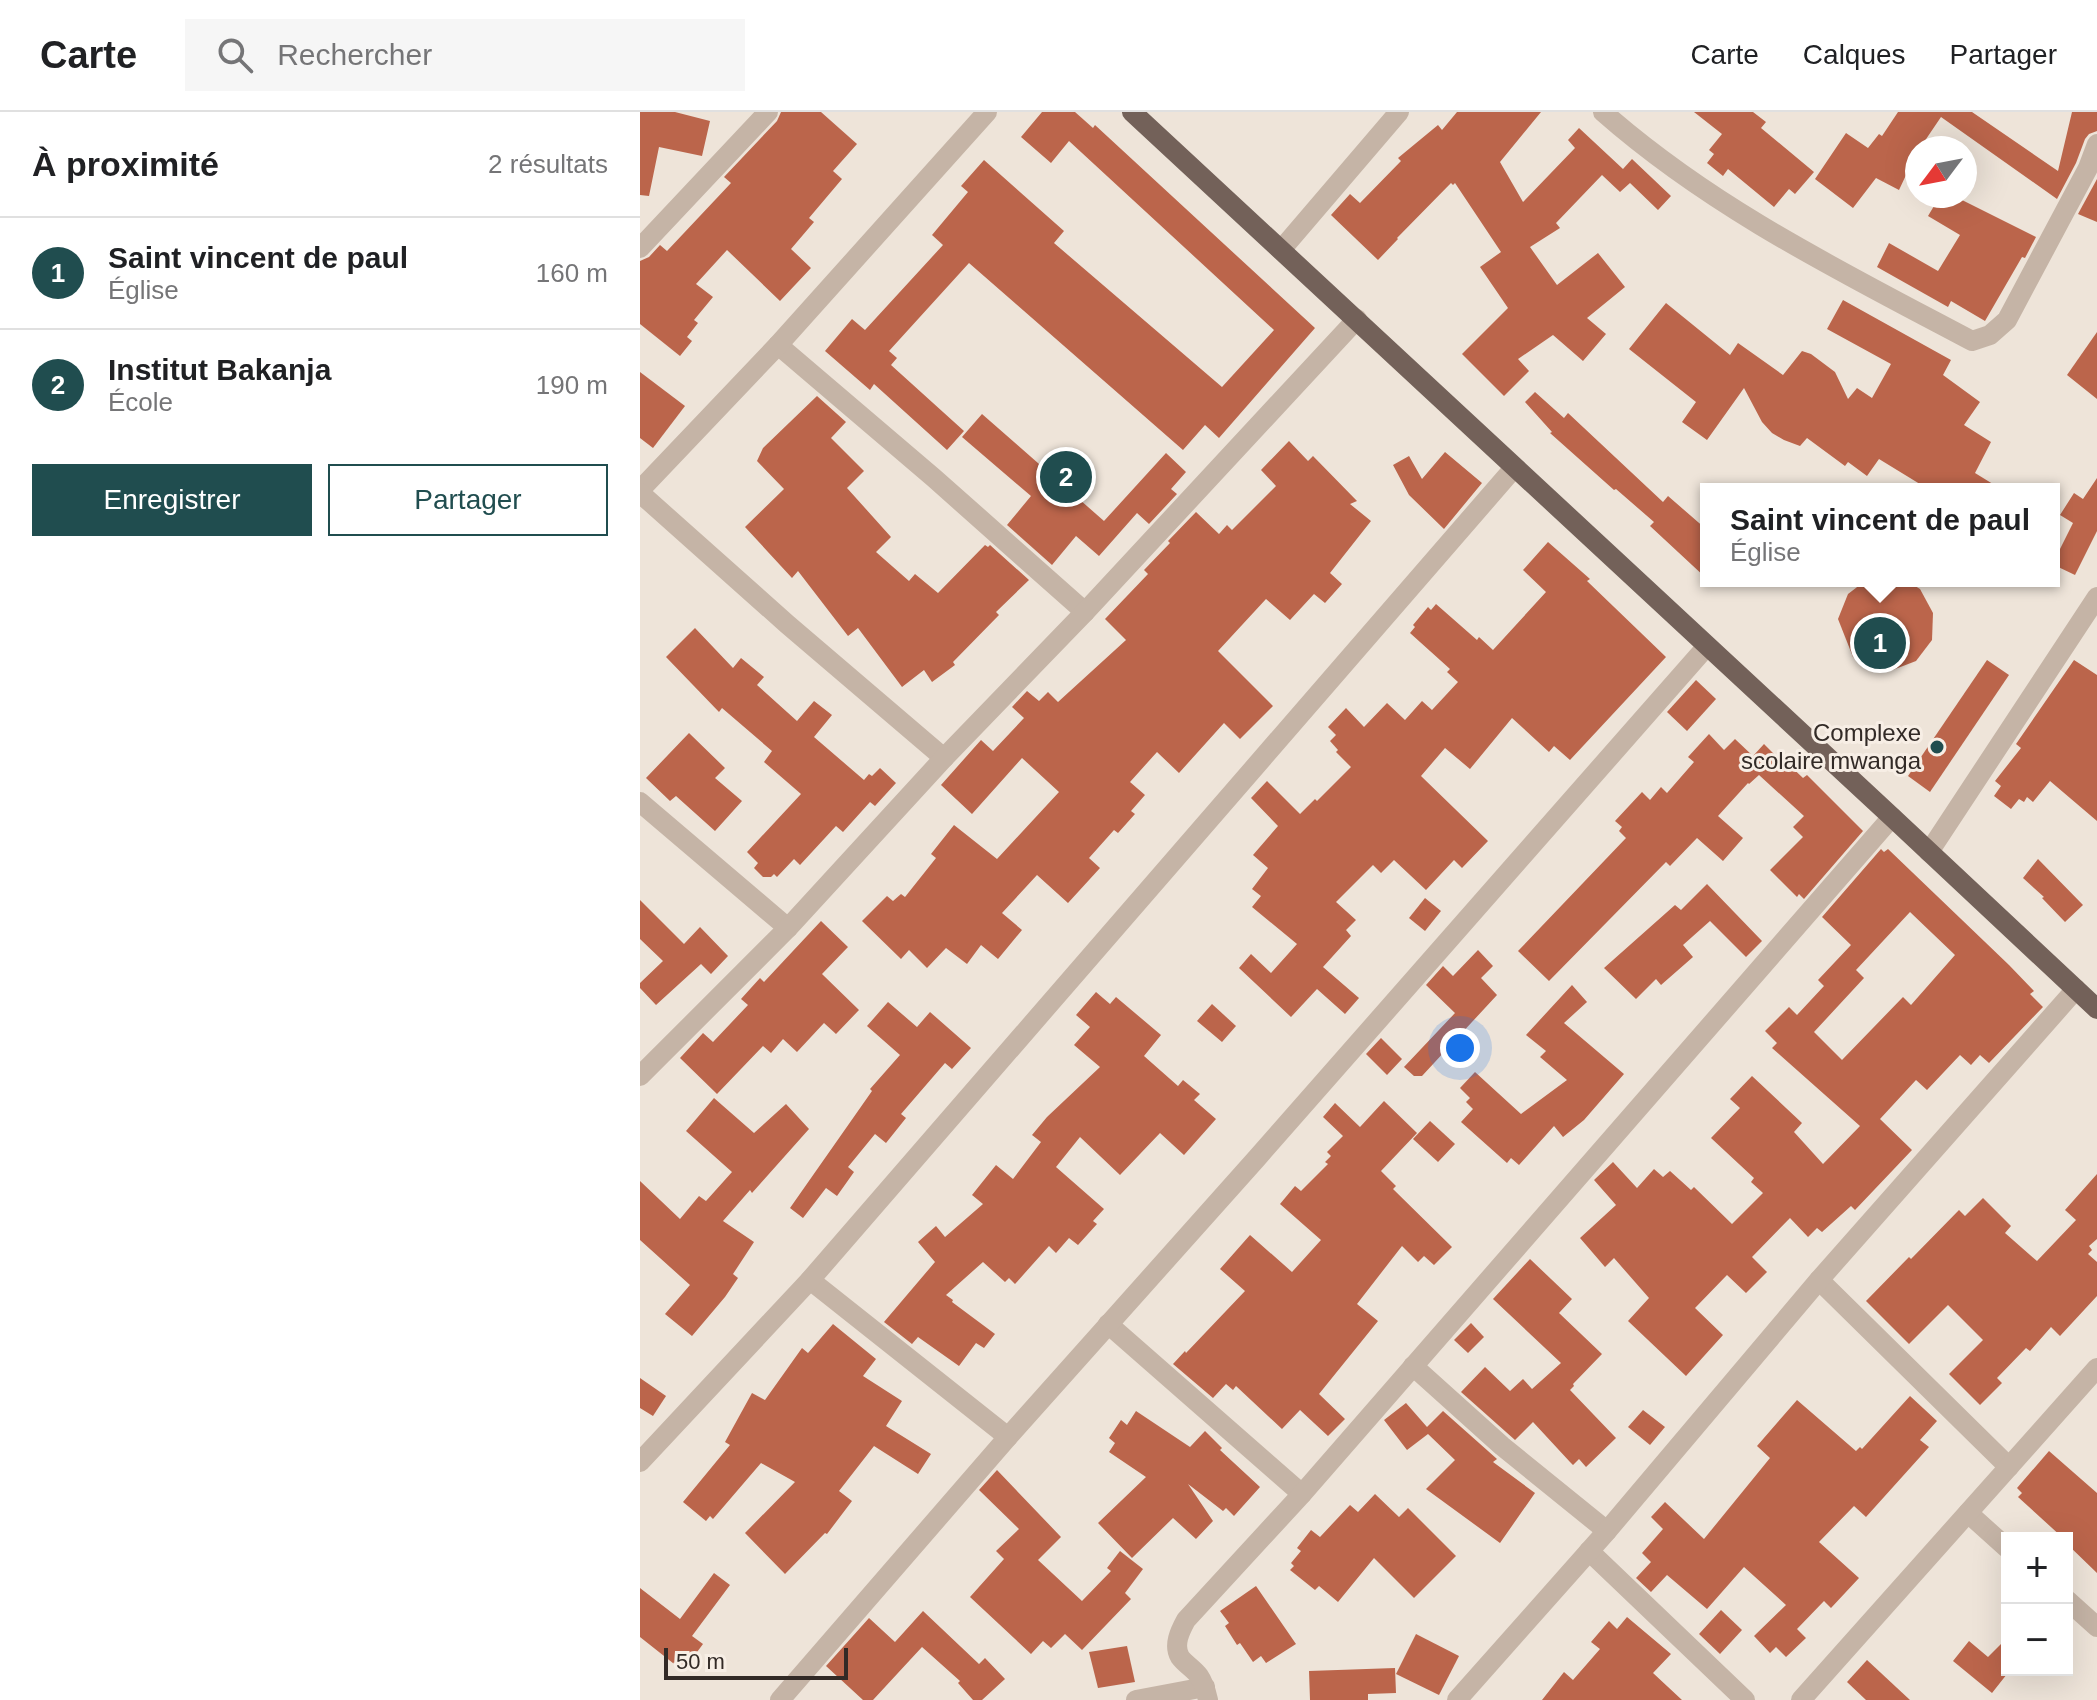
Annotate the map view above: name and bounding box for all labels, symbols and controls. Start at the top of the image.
search box [185,19,745,91]
icon: search [213,33,257,77]
text: Carte [40,34,137,76]
text: Rechercher [277,38,432,71]
text: Carte [1690,39,1759,70]
text: Calques [1803,39,1906,70]
text: Partager [1950,39,2057,70]
north arrow [1905,136,1977,208]
text: À proximité [32,145,219,183]
text: 2 résultats [488,149,608,179]
text: Saint vincent de paul [108,241,408,274]
text: 1 [51,258,65,288]
text: 160 m [536,258,608,288]
text: Église [108,275,179,305]
text: Institut Bakanja [108,353,331,386]
text: 2 [51,370,65,400]
text: 190 m [536,370,608,400]
text: École [108,387,173,417]
pin: 2 [1040,447,1092,507]
button: Enregistrer [32,464,312,536]
button: Partager [328,464,608,536]
popup [1700,483,2060,587]
text: Saint vincent de paul [1730,503,2030,536]
text: Église [1730,537,1801,567]
pin: 1 [1854,613,1906,673]
place label: Complexe scolaire mwanga [1741,719,1922,774]
marker: Complexe scolaire mwanga [1928,738,1946,756]
your location [1440,1028,1480,1068]
map controls [2001,1532,2073,1676]
button: + [2001,1532,2073,1604]
button: − [2001,1604,2073,1676]
scale bar [664,1644,848,1680]
text: 50 m [676,1649,725,1674]

